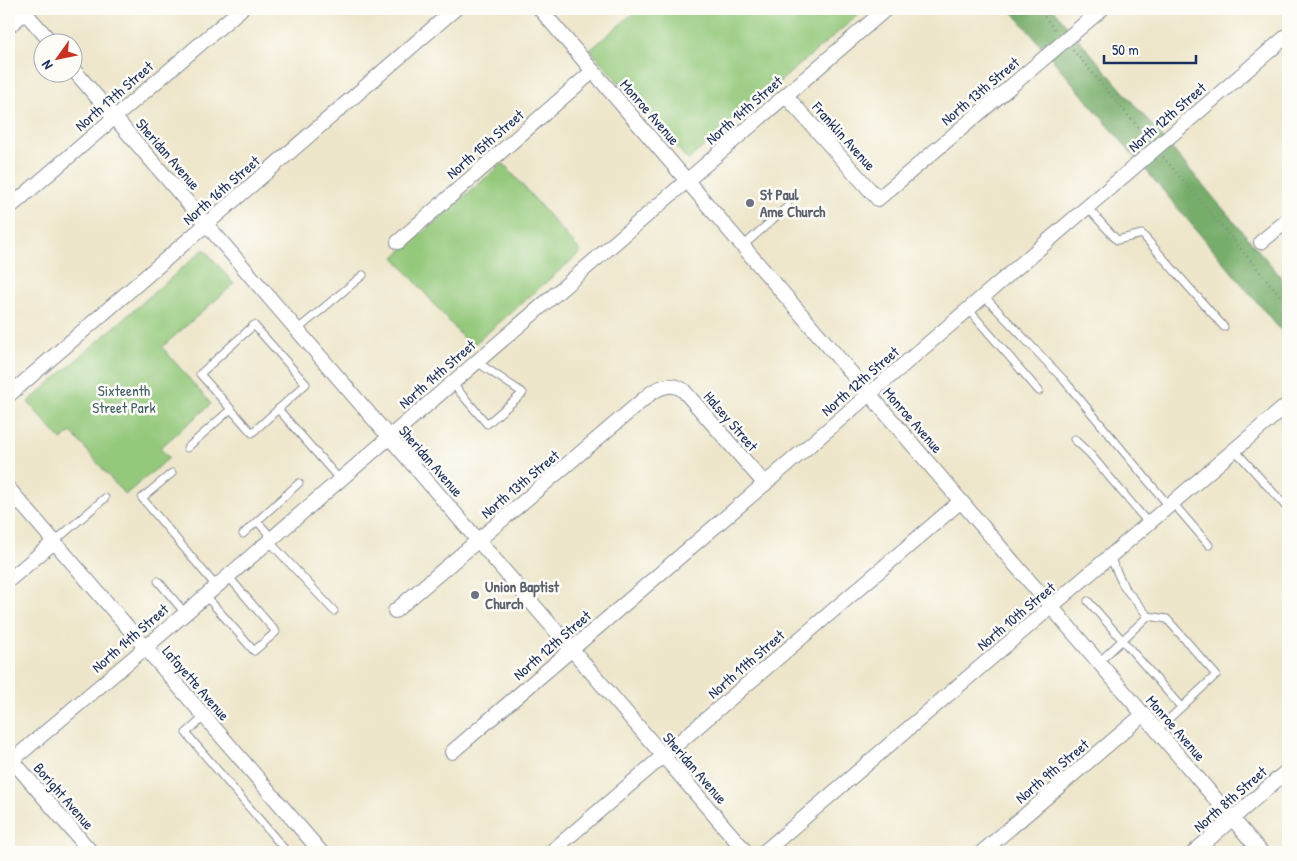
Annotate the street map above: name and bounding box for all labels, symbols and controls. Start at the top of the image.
north arrow [32,32,82,82]
scale bar [1104,32,1197,64]
text: 50 m [1112,39,1139,60]
street label: North 13th Street [936,51,1024,130]
street label: North 17th Street [70,56,158,136]
text: N [36,57,57,74]
street label: North 14th Street [701,70,788,149]
street label: Monroe Avenue [615,75,685,149]
street label: North 12th Street [1124,77,1211,157]
street label: Franklin Avenue [807,96,881,175]
street label: North 15th Street [442,104,529,184]
street label: Sheridan Avenue [131,114,205,194]
street label: North 16th Street [178,150,265,229]
place label: St Paul Ame Church [760,184,826,222]
marker: St Paul Ame Church [744,197,756,209]
street label: North 14th Street [394,334,481,413]
street label: North 12th Street [817,341,904,421]
park label: Sixteenth Street Park [92,380,156,418]
street label: Monroe Avenue [878,383,948,457]
street label: Halsey Street [699,386,764,456]
street label: Sheridan Avenue [394,421,468,501]
street label: North 13th Street [476,444,564,523]
place label: Union Baptist Church [485,576,560,614]
street label: North 10th Street [972,576,1060,655]
marker: Union Baptist Church [469,589,481,601]
street label: North 14th Street [87,598,174,677]
street label: North 12th Street [509,605,596,685]
street label: North 11th Street [703,624,790,703]
street label: Lafayette Avenue [158,641,234,725]
street label: Monroe Avenue [1141,691,1211,765]
street label: Sheridan Avenue [658,728,732,808]
street label: North 9th Street [1011,733,1094,808]
street label: Boright Avenue [29,758,99,834]
street label: North 8th Street [1189,761,1272,837]

